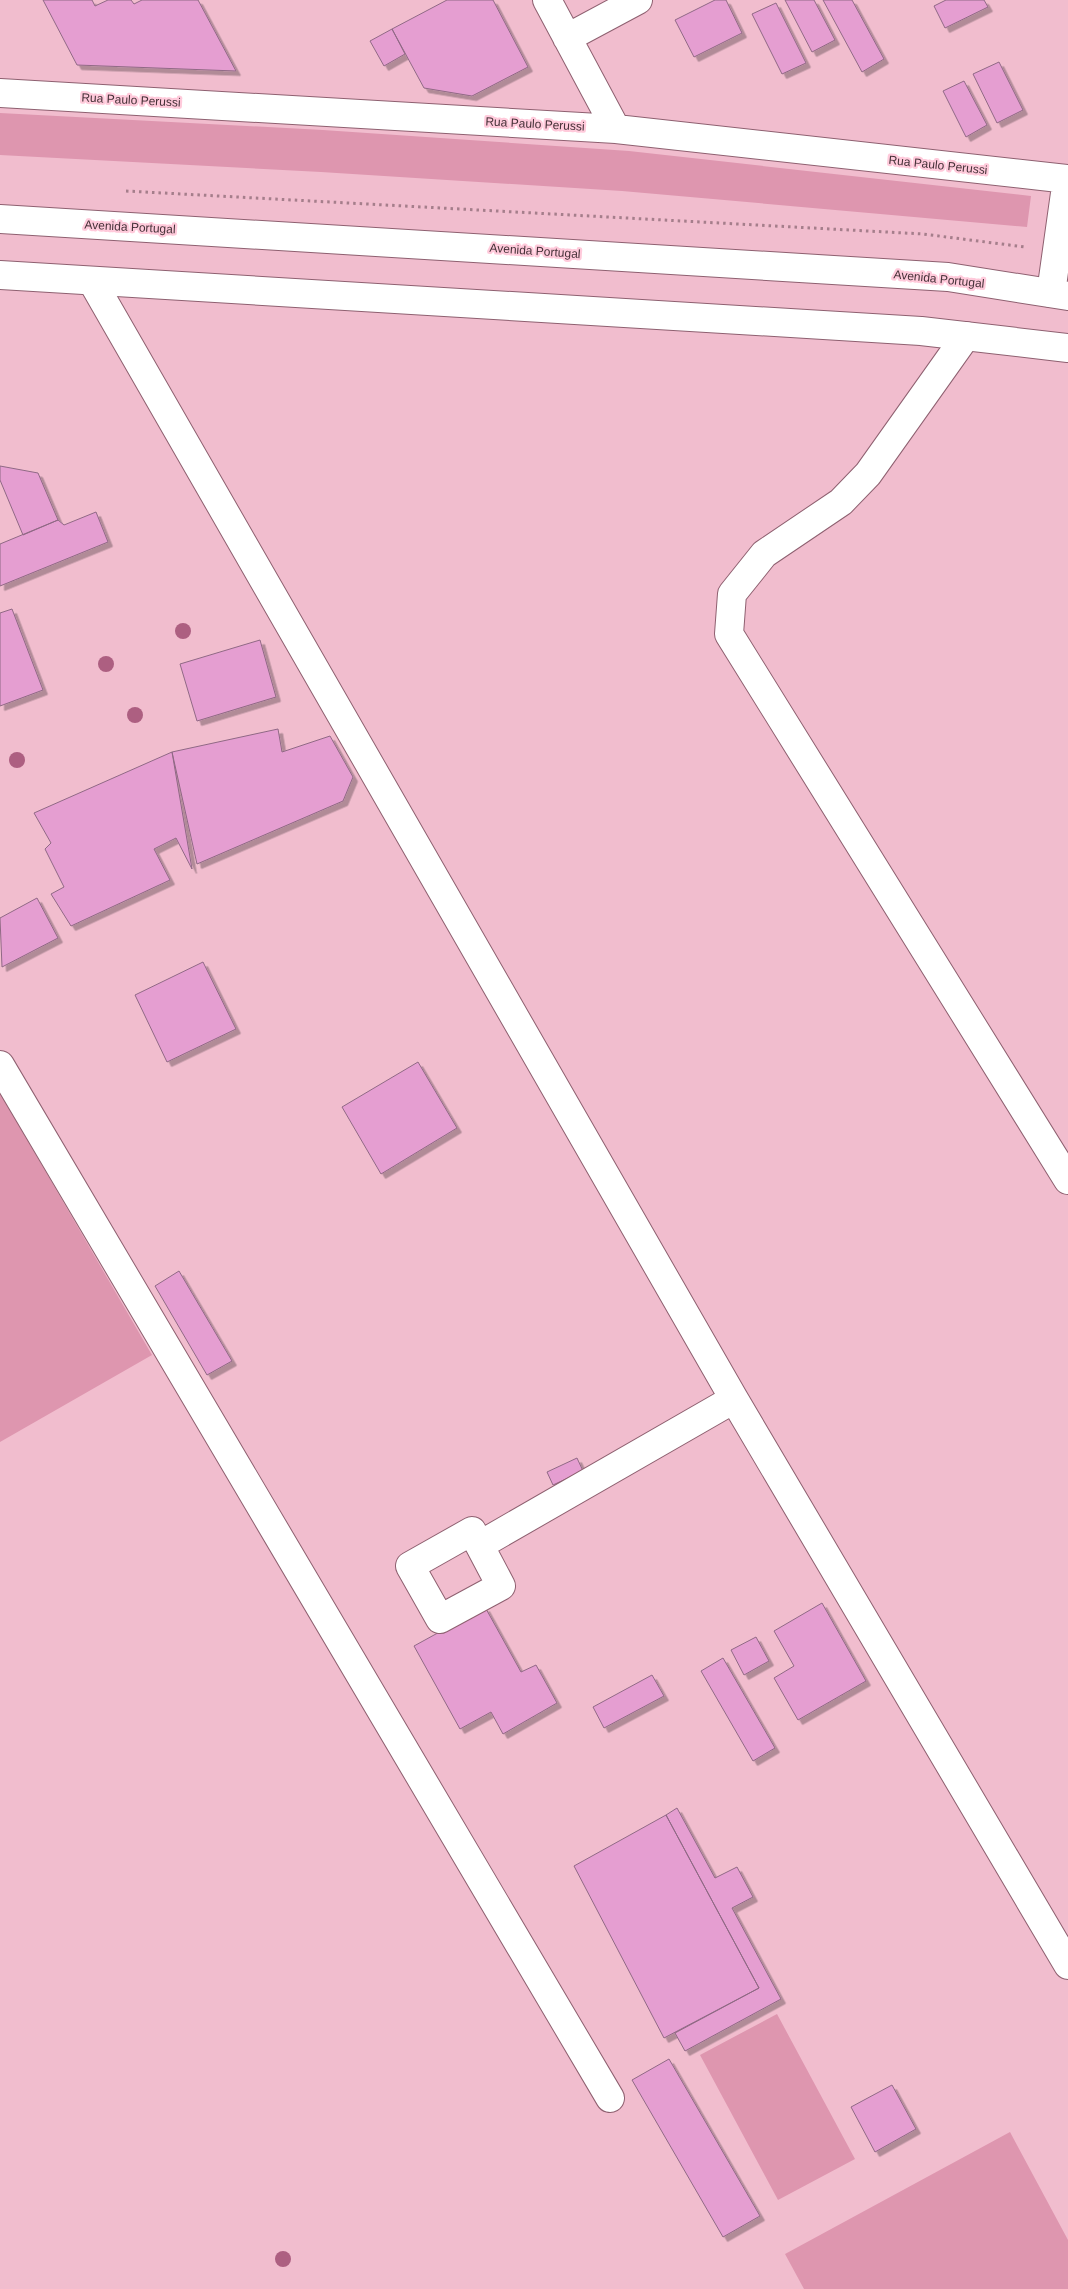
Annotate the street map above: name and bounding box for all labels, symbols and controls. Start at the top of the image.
street label: Rua Paulo Perussi [81,90,181,110]
street label: Rua Paulo Perussi [485,114,585,134]
street label: Rua Paulo Perussi [888,153,988,177]
street label: Avenida Portugal [84,218,176,236]
street label: Avenida Portugal [489,241,581,261]
street label: Avenida Portugal [893,267,985,291]

